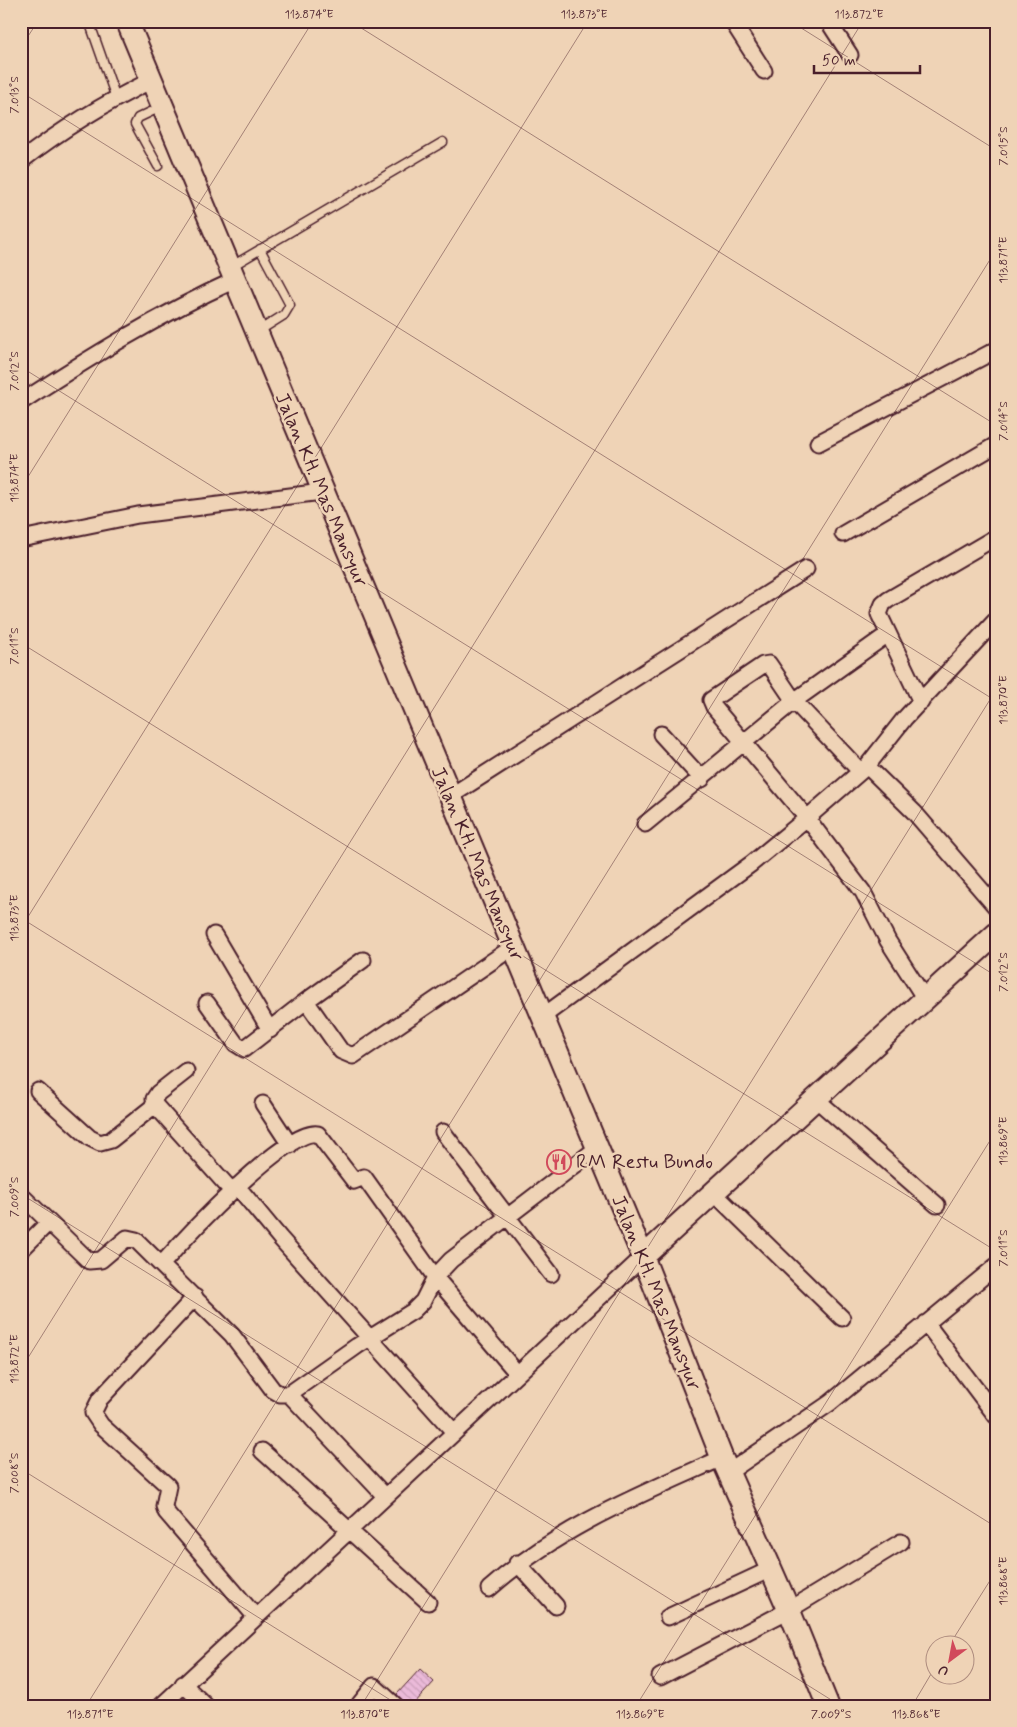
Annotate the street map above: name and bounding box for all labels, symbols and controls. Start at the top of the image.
text: 113.874°E [284,7,334,23]
text: 113.873°E [560,7,608,23]
text: 113.872°E [834,7,884,23]
scale bar [814,42,921,74]
text: 50 m [822,51,856,71]
text: 7.013°S [7,76,23,114]
text: 7.015°S [996,126,1012,166]
text: 113.871°E [996,237,1012,283]
text: 7.012°S [7,351,23,391]
street label: Jalan KH. Mas Mansyur [268,389,374,591]
text: 7.014°S [996,401,1012,441]
text: 113.874°E [7,453,23,503]
text: 7.011°S [7,627,23,665]
text: 113.870°E [996,675,1012,725]
street label: Jalan KH. Mas Mansyur [424,763,530,965]
text: 113.873°E [7,894,23,942]
text: 7.012°S [996,952,1012,992]
text: 113.869°E [996,1116,1012,1166]
restaurant icon: RM Restu Bundo [546,1149,572,1175]
place label: RM Restu Bundo [576,1149,713,1176]
text: 7.009°S [7,1176,23,1217]
street label: Jalan KH. Mas Mansyur [604,1191,708,1395]
text: 7.011°S [996,1229,1012,1267]
text: 113.872°E [7,1334,23,1384]
text: 7.008°S [7,1452,23,1493]
text: 113.868°E [996,1556,1012,1606]
north arrow [924,1634,974,1684]
text: U [935,1660,952,1680]
text: 113.871°E [67,1707,113,1723]
text: 113.870°E [340,1707,390,1723]
text: 113.869°E [615,1707,665,1723]
text: 7.009°S [811,1707,852,1723]
text: 113.868°E [891,1707,941,1723]

